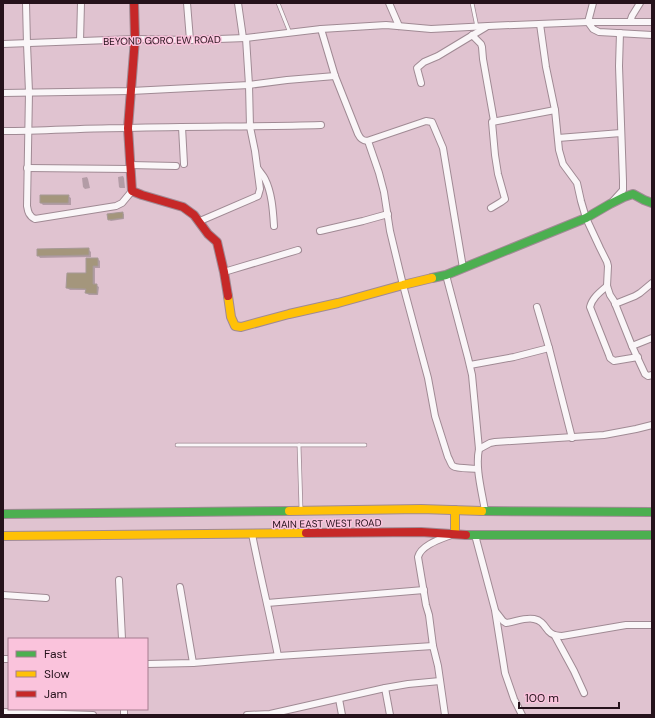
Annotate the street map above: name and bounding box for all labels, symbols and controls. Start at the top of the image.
street label: BEYOND GORO EW ROAD [103,33,221,48]
street label: MAIN EAST WEST ROAD [272,516,382,531]
legend [8,638,148,710]
text: Fast [44,646,67,662]
text: Slow [44,666,70,682]
scale bar [519,684,619,710]
text: Jam [44,686,67,702]
text: 100 m [525,690,559,706]

